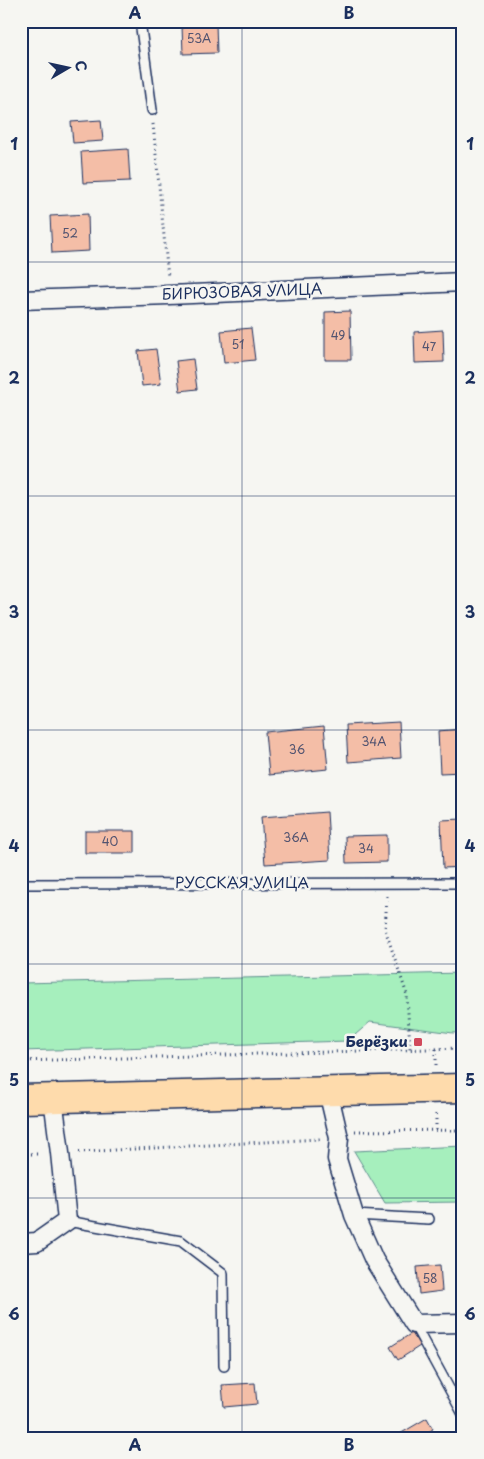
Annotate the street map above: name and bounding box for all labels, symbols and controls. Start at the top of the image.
text: A [129,0,142,24]
text: B [344,0,355,24]
house number: 53А [187,29,211,47]
north arrow [42,42,92,92]
text: С [70,59,93,73]
text: 1 [10,131,18,155]
text: 1 [466,131,474,155]
house number: 52 [62,224,78,242]
street label: БИРЮЗОВАЯ УЛИЦА [161,276,323,305]
house number: 49 [331,326,345,344]
house number: 51 [232,335,244,353]
house number: 47 [422,337,437,355]
text: 2 [8,365,20,389]
text: 2 [464,365,476,389]
text: 3 [9,599,19,623]
text: 3 [465,599,475,623]
house number: 34А [361,732,387,750]
house number: 36 [289,740,305,758]
house number: 36А [283,828,309,846]
house number: 40 [102,832,119,850]
text: 4 [9,833,20,857]
text: 4 [465,833,476,857]
house number: 34 [358,839,374,857]
street label: РУССКАЯ УЛИЦА [175,870,309,893]
place label: Берёзки [345,1029,408,1052]
marker: Берёзки [412,1036,424,1048]
text: 5 [9,1067,19,1091]
text: 5 [465,1067,475,1091]
house number: 58 [422,1269,438,1287]
text: 6 [8,1301,20,1325]
text: 6 [464,1301,476,1325]
text: A [129,1432,142,1456]
text: B [344,1432,355,1456]

